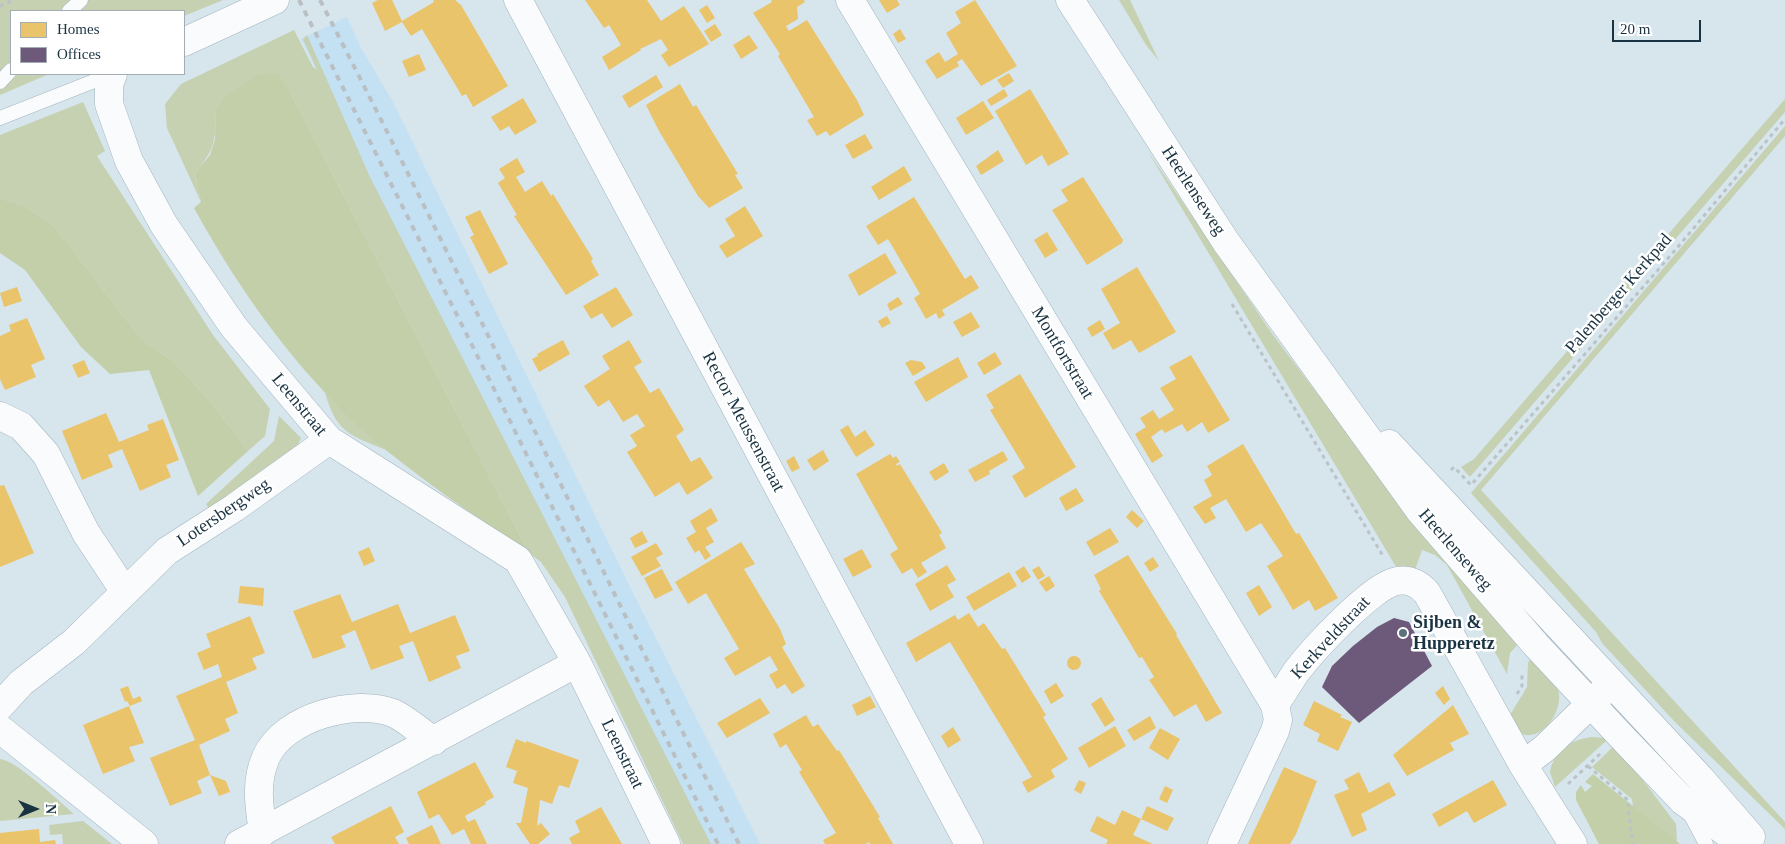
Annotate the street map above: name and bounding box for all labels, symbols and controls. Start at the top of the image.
legend [10,10,185,75]
scale bar [1615,10,1704,42]
text: Homes [57,21,100,37]
text: 20 m [1620,21,1650,37]
text: Offices [57,46,101,62]
street label: Heerlenseweg [1156,142,1230,240]
street label: Palenberger Kerkpad [1561,230,1677,358]
street label: Montfortstraat [1026,303,1098,403]
street label: Rector Meussenstraat [697,348,789,496]
street label: Leenstraat [267,369,331,441]
street label: Lotersbergweg [173,474,275,552]
street label: Heerlenseweg [1413,504,1497,596]
street label: Kerkveldstraat [1287,592,1375,684]
place label: Sijben & Hupperetz [1413,612,1495,654]
marker: Sijben & Hupperetz [1397,627,1409,639]
street label: Leenstraat [596,716,648,792]
north arrow [10,784,60,834]
text: N [43,804,58,814]

